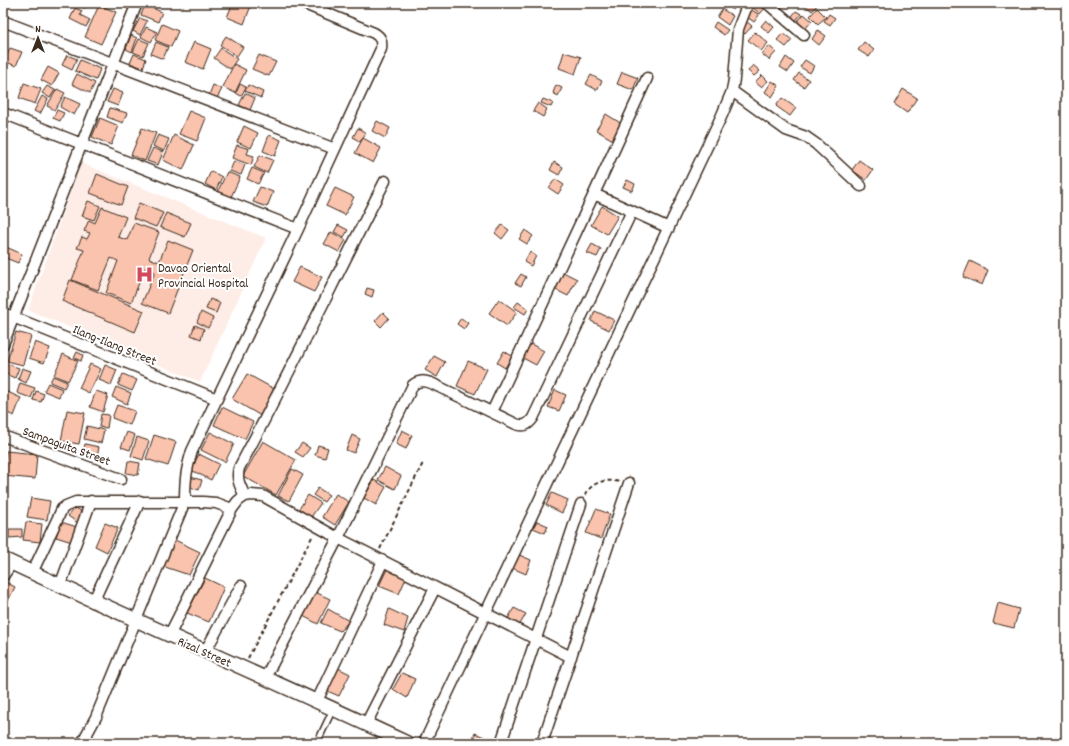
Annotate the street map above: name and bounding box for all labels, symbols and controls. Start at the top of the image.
north arrow [18,18,58,58]
text: N [35,22,41,38]
place label: Davao Oriental Provincial Hospital [158,260,248,294]
hospital icon: Davao Oriental Provincial Hospital [135,264,155,284]
street label: Ilang-Ilang Street [69,321,159,372]
street label: Sampaguita Street [20,423,113,472]
street label: Rizal Street [174,633,234,674]

